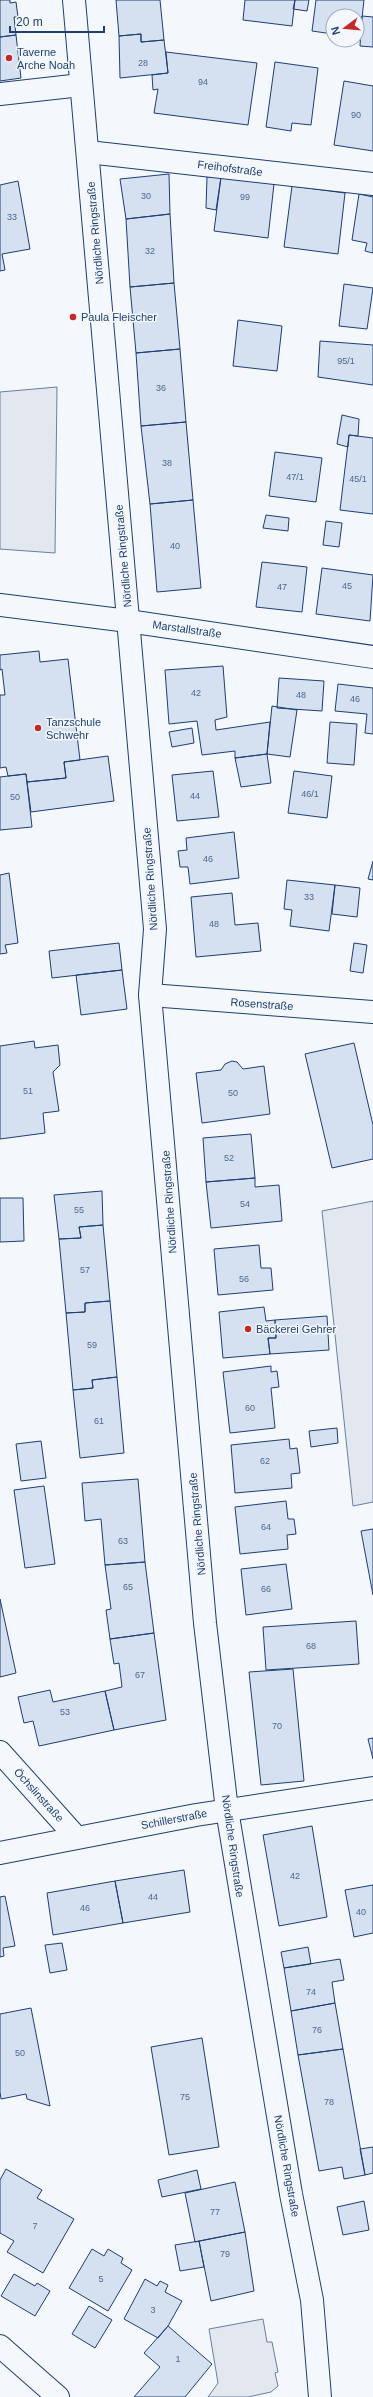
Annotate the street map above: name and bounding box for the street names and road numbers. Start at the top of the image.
street label: Freihofstraße [197,158,263,178]
street label: Nördliche Ringstraße [85,181,105,285]
street label: Nördliche Ringstraße [113,504,133,608]
street label: Marstallstraße [152,618,222,640]
street label: Nördliche Ringstraße [140,827,160,931]
street label: Rosenstraße [230,996,294,1012]
street label: Nördliche Ringstraße [159,1150,179,1254]
street label: Nördliche Ringstraße [187,1472,207,1576]
street label: Öchslinstraße [12,1766,66,1824]
street label: Nördliche Ringstraße [220,1794,246,1898]
street label: Schillerstraße [140,1807,208,1831]
street label: Nördliche Ringstraße [272,2114,302,2218]

